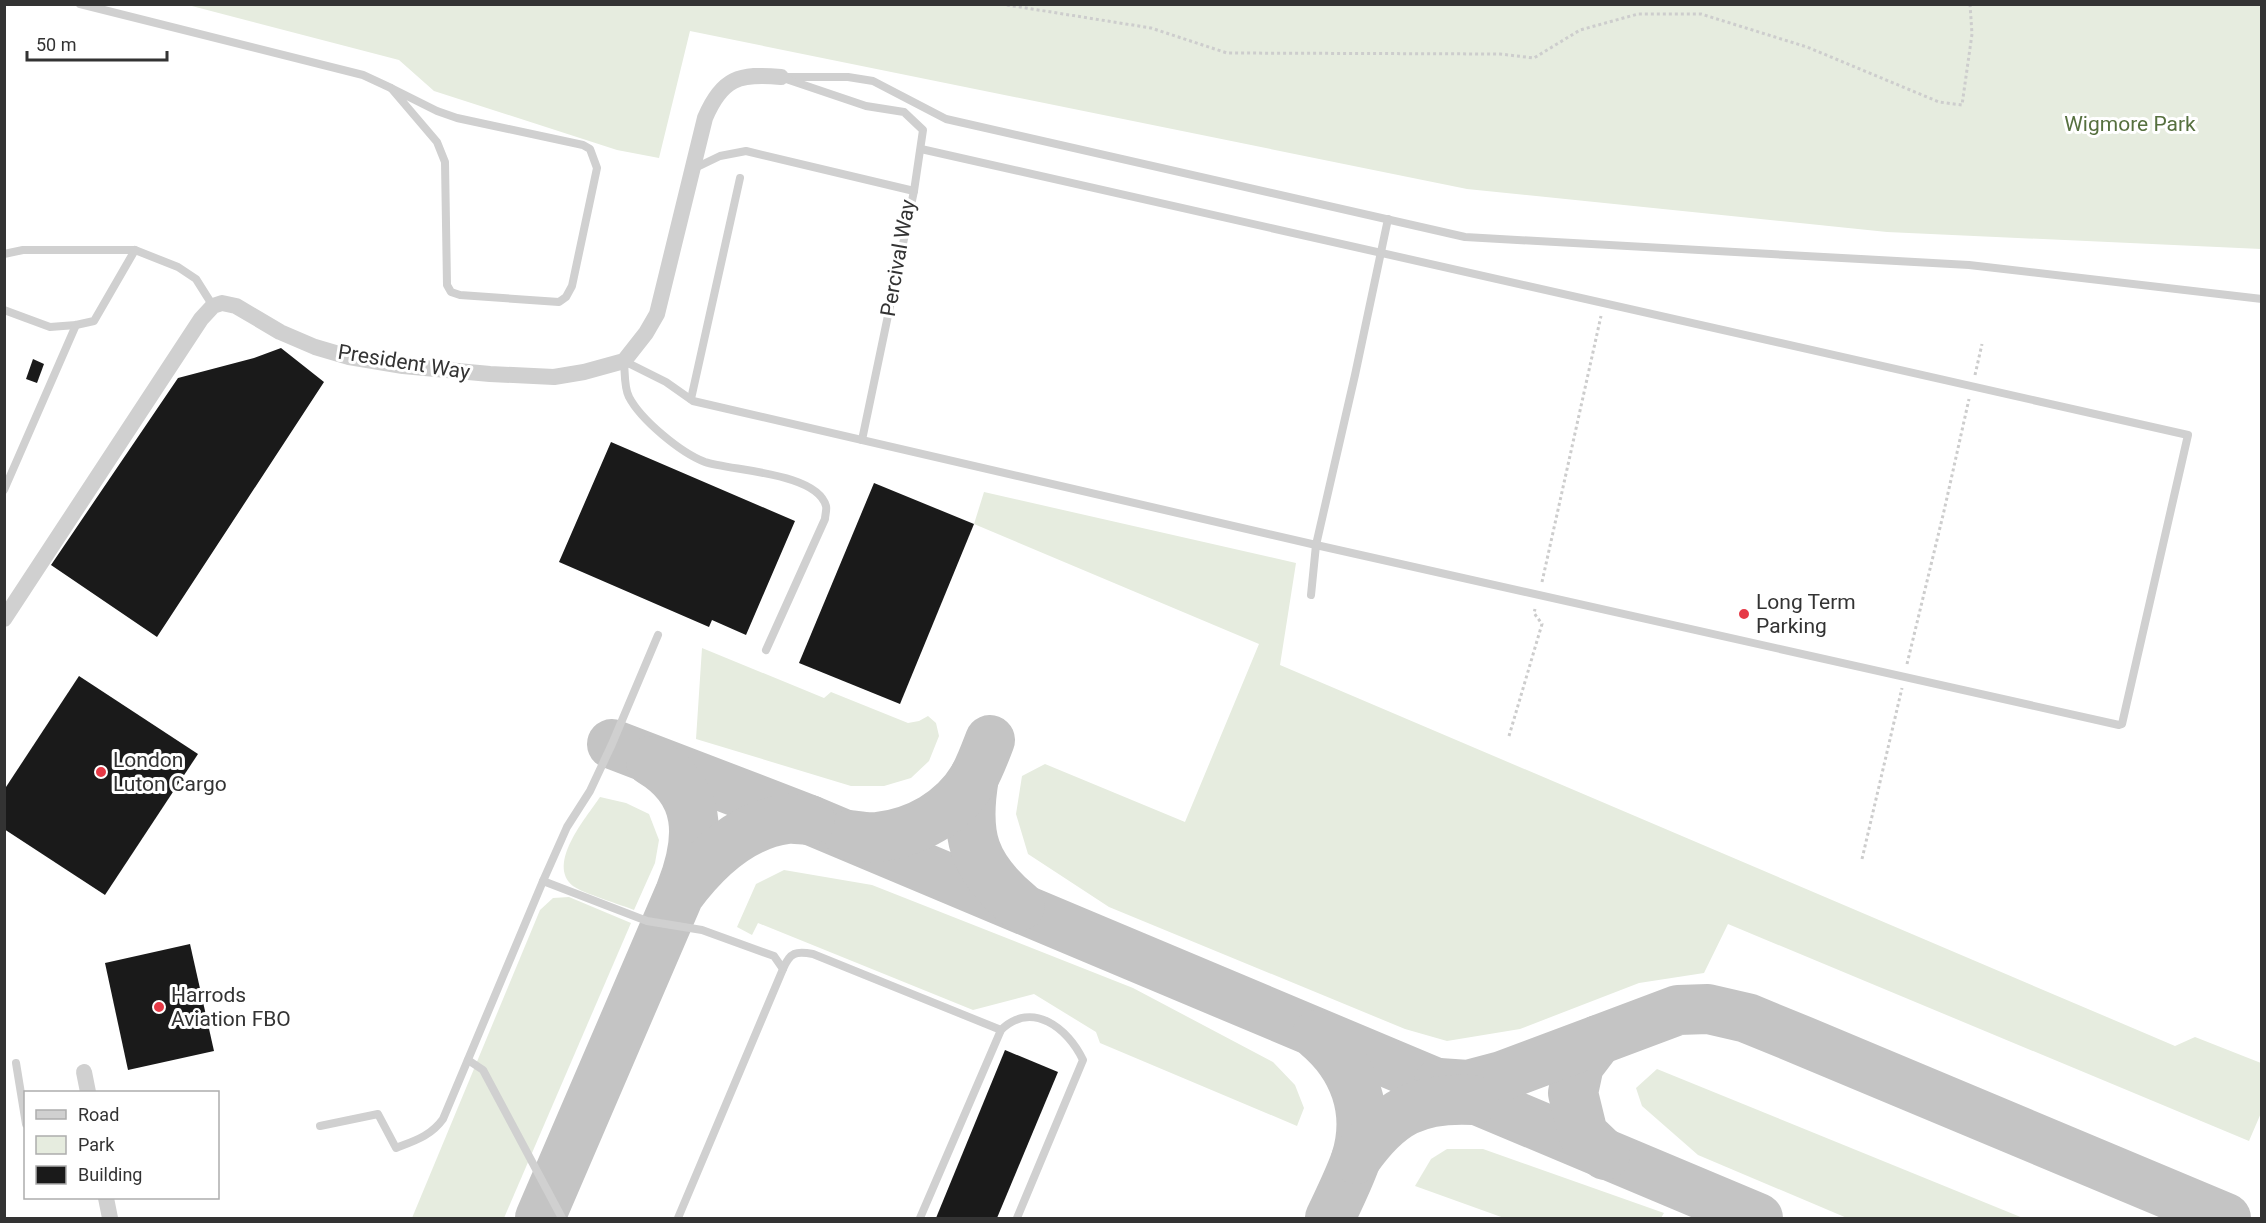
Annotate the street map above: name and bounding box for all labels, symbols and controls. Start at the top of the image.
scale bar [27,24,166,62]
text: 50 m [36,34,76,55]
park label: Wigmore Park [2064,112,2196,136]
street label: Percival Way [876,197,920,318]
street label: President Way [336,340,472,384]
place label: Long Term Parking [1756,590,1856,638]
marker: Long Term Parking [1737,607,1751,621]
place label: London Luton Cargo [113,748,227,796]
marker: London Luton Cargo [94,765,108,779]
place label: Harrods Aviation FBO [171,983,291,1031]
marker: Harrods Aviation FBO [152,1000,166,1014]
legend [24,1091,219,1199]
text: Road [78,1104,119,1125]
text: Park [78,1134,115,1155]
text: Building [78,1164,142,1185]

